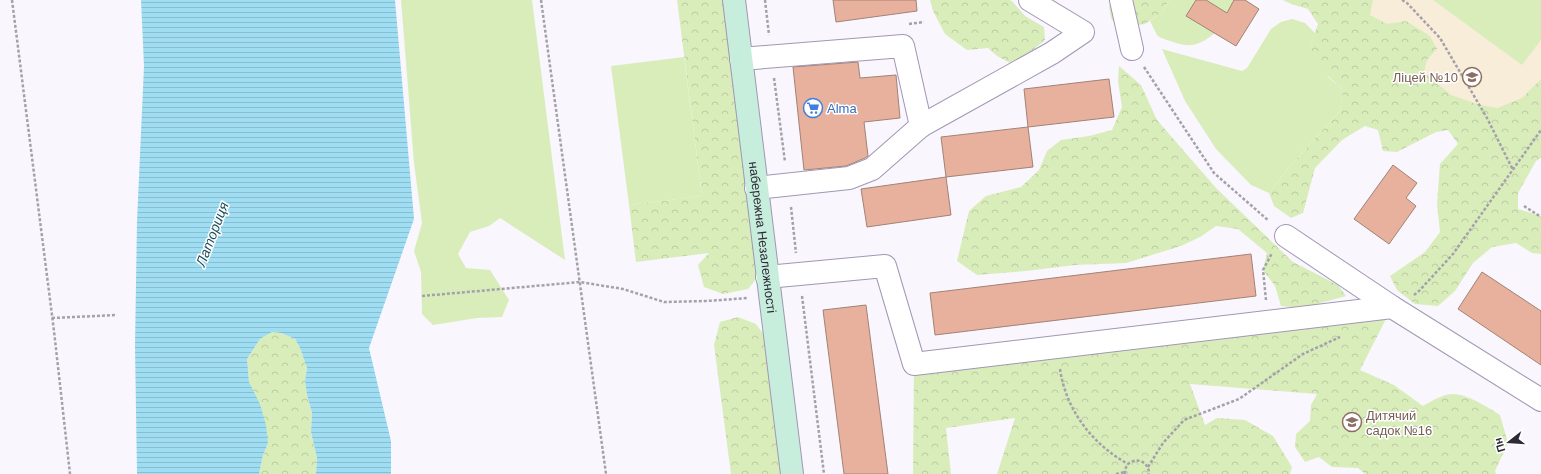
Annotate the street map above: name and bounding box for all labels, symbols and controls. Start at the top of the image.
school or university icon: Ліцей №10 [1461,66,1483,88]
place label: Ліцей №10 [1393,70,1458,85]
supermarket icon: Alma [802,97,824,119]
place label: Alma [827,101,857,116]
street label: набережна Незалежності [746,161,779,314]
water label: Латориця [192,199,232,269]
place label: Дитячий садок №16 [1366,408,1432,438]
school or university icon: Дитячий садок №16 [1341,411,1363,433]
north arrow [1489,422,1529,462]
text: Пн [1492,436,1507,454]

